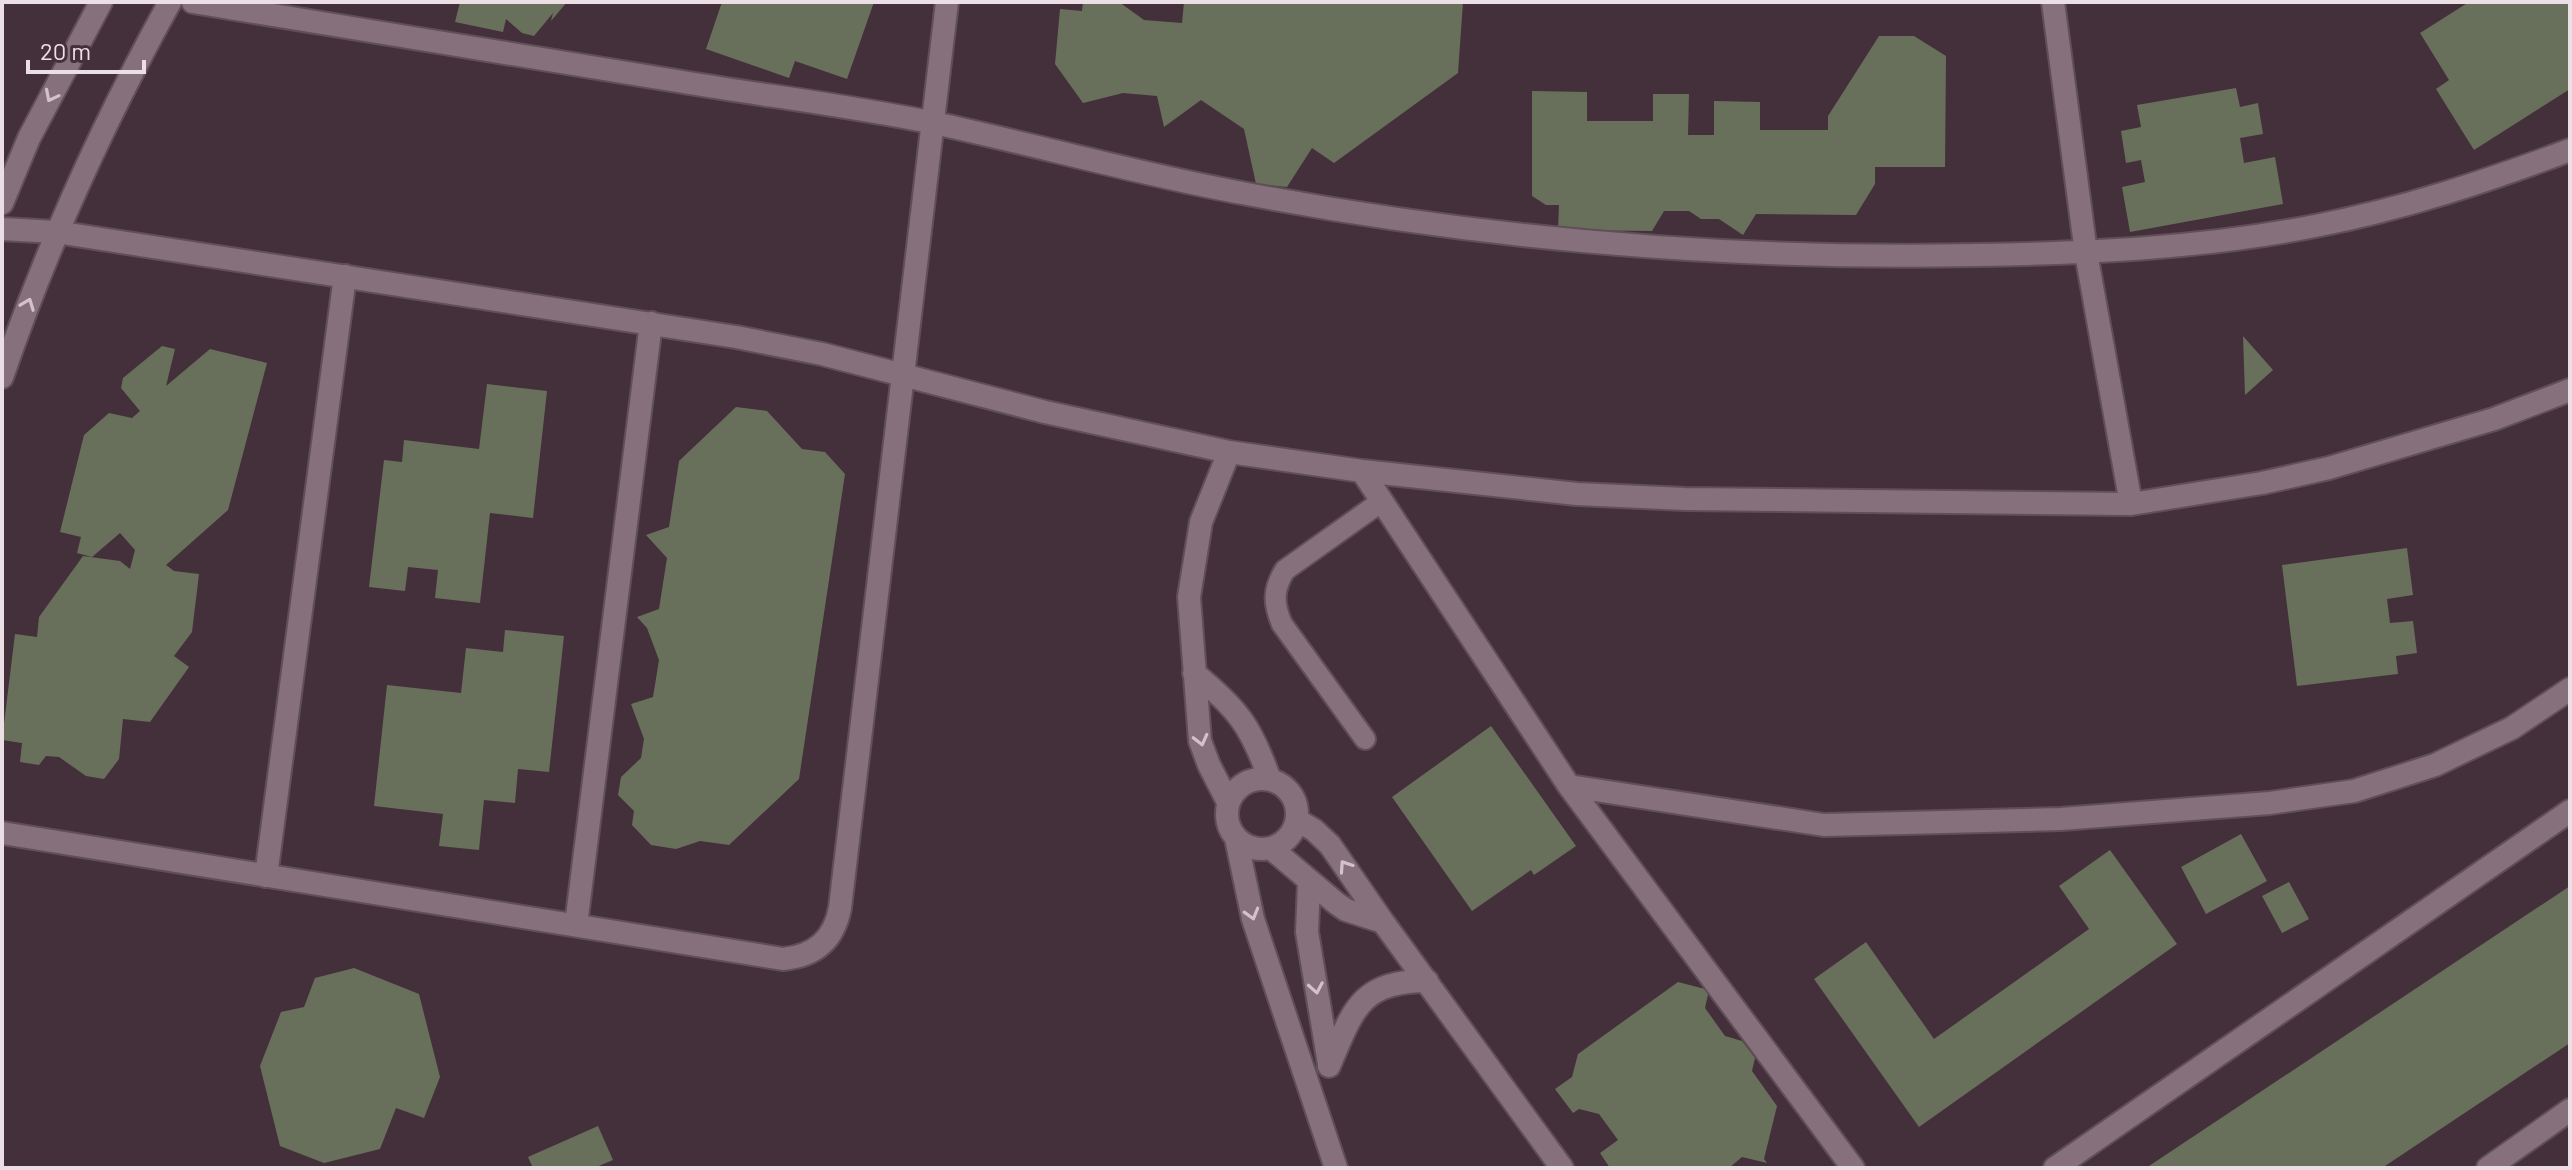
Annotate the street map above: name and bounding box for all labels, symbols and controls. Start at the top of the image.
scale bar [28,24,144,74]
text: 20 m [40,36,91,65]
one-way arrow [45,87,61,102]
one-way arrow [18,297,35,311]
one-way arrow [1192,733,1209,747]
one-way arrow [1340,861,1355,875]
one-way arrow [1243,907,1259,921]
one-way arrow [1307,981,1324,994]

